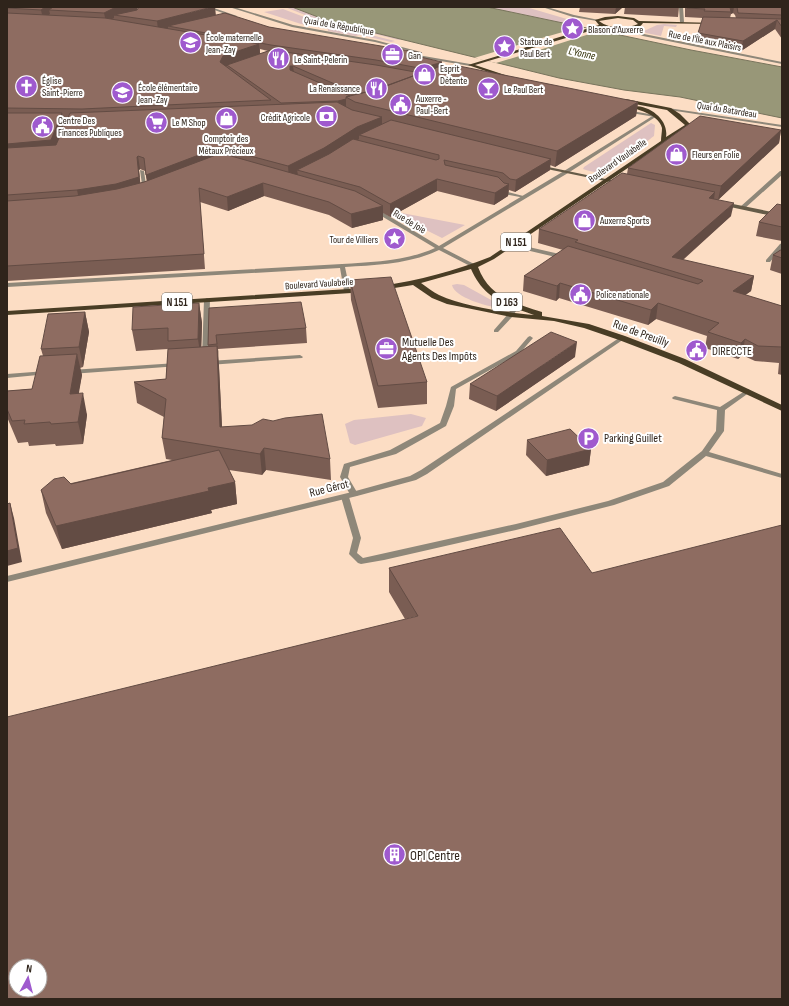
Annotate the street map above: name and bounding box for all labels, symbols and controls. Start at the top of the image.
street label: Quai de la République [303,14,375,38]
place icon: Blason d'Auxerre [559,16,585,42]
place label: Blason d'Auxerre [588,24,643,36]
street label: Rue de l'Île aux Plaisirs [667,28,743,54]
school or university icon: École maternelle Jean-Zay [178,30,204,56]
place label: École maternelle Jean-Zay [205,32,262,56]
place icon: Statue de Paul Bert [492,34,518,60]
place label: Statue de Paul Bert [520,36,552,60]
office icon: Gan [380,42,406,68]
water label: L'Yonne [567,44,597,63]
restaurant icon: Le Saint-Pelerin [266,46,292,72]
place label: Gan [408,50,421,62]
place label: Le Saint-Pelerin [294,54,347,66]
shop icon: Esprit Détente [412,61,438,87]
place label: Esprit Détente [440,63,467,87]
church icon: Église Saint-Pierre [13,73,39,99]
place label: Église Saint-Pierre [42,75,83,99]
restaurant icon: La Renaissance [363,75,389,101]
bar icon: Le Paul Bert [475,76,501,102]
school or university icon: École élémentaire Jean-Zay [110,80,136,106]
place label: École élémentaire Jean-Zay [137,82,198,106]
place label: La Renaissance [309,83,360,95]
place label: Le Paul Bert [504,84,543,96]
public building icon: Auxerre - Paul-Bert [388,91,414,117]
place label: Auxerre - Paul-Bert [415,93,448,117]
street label: Quai du Batardeau [696,99,758,121]
bank icon: Crédit Agricole [313,104,339,130]
shop icon: Comptoir des Métaux Précieux [213,105,239,131]
supermarket icon: Le M Shop [144,109,170,135]
place label: Crédit Agricole [261,112,310,124]
public building icon: Centre Des Finances Publiques [30,113,56,139]
place label: Centre Des Finances Publiques [58,115,122,139]
place label: Le M Shop [172,117,206,129]
place label: Comptoir des Métaux Précieux [198,133,254,157]
street label: Boulevard Vaulabelle [586,136,649,185]
shop icon: Fleurs en Folie [663,141,689,167]
place label: Fleurs en Folie [692,149,739,161]
street label: Rue de Joie [391,207,428,236]
shop icon: Auxerre Sports [571,207,597,233]
place label: Auxerre Sports [599,215,650,227]
place icon: Tour de Villiers [381,226,407,252]
road number: N 151 [501,233,531,251]
place label: Tour de Villiers [330,234,378,246]
street label: Boulevard Vaulabelle [284,276,354,292]
public building icon: Police nationale [568,281,594,307]
place label: Police nationale [596,289,649,301]
road number: N 151 [162,293,192,311]
road number: D 163 [492,293,522,311]
street label: Rue de Preuilly [611,316,671,351]
place label: Mutuelle Des Agents Des Impôts [401,335,477,364]
office icon: Mutuelle Des Agents Des Impôts [373,336,399,362]
public building icon: DIRECCTE [683,338,709,364]
place label: DIRECCTE [712,344,752,359]
parking icon: Parking Guillet [576,425,602,451]
place label: Parking Guillet [604,431,662,446]
street label: Rue Gérot [308,476,351,501]
building icon: OPI Centre [381,842,407,868]
place label: OPI Centre [410,847,460,864]
north arrow [8,958,48,998]
text: N [25,962,33,975]

